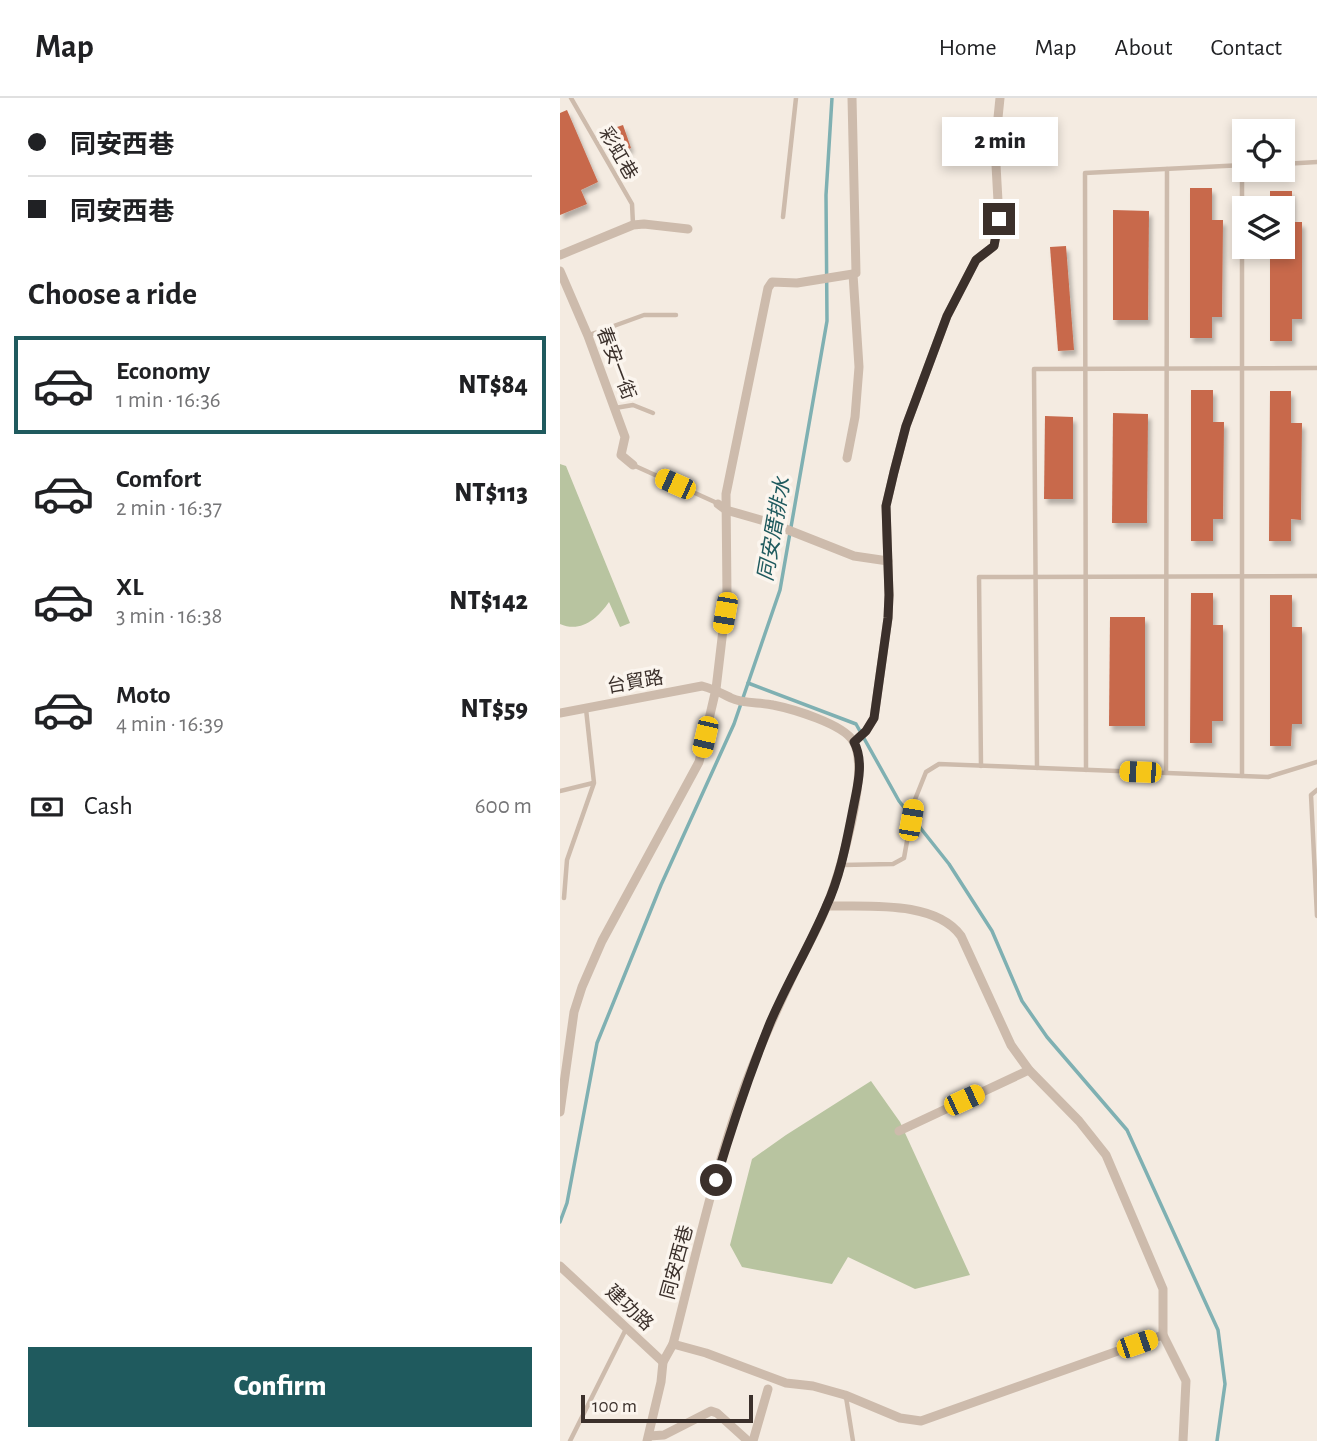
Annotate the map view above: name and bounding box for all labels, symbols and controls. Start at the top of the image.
text: Map [35,31,94,64]
text: Home [939,36,997,60]
text: Map [1035,36,1077,60]
text: About [1115,36,1172,60]
text: Contact [1210,36,1282,60]
callout: 2 min [941,117,1057,166]
map controls [1232,119,1295,259]
button: locate [1232,119,1295,182]
street label: 彩虹巷 [595,123,642,183]
text: 2 min [974,130,1026,153]
text: 同安西巷 [70,132,174,158]
button: layers [1232,196,1295,259]
text: 同安西巷 [70,199,174,225]
route end [983,203,1015,235]
text: Choose a ride [28,278,197,310]
street label: 春安一街 [593,324,640,402]
icon: car [32,354,95,417]
text: Economy [116,358,210,384]
text: NT$84 [458,372,528,398]
text: 1 min · 16:36 [116,389,221,412]
icon: car [32,462,95,525]
text: Comfort [116,466,201,492]
car [652,466,699,502]
water label: 同安厝排水 [754,474,794,583]
text: NT$113 [454,480,528,506]
text: 2 min · 16:37 [116,497,222,520]
icon: car [32,570,95,633]
text: XL [116,574,143,600]
text: NT$142 [449,588,528,614]
car [712,590,739,636]
text: 3 min · 16:38 [116,605,222,628]
street label: 台貿路 [605,666,665,697]
icon: car [32,678,95,741]
text: Moto [116,682,171,708]
text: NT$59 [461,696,528,722]
text: 4 min · 16:39 [116,713,224,736]
car [691,714,720,760]
car [1119,761,1162,783]
icon: cash [28,788,66,826]
text: Cash [84,793,133,819]
text: 600 m [475,795,532,818]
car [898,797,925,843]
car [941,1082,988,1118]
route start [700,1164,732,1196]
street label: 同安西巷 [657,1223,696,1302]
street label: 建功路 [602,1281,657,1334]
car [1114,1327,1161,1361]
button: Confirm [28,1347,532,1427]
scale bar [581,1392,752,1424]
text: 100 m [592,1397,637,1416]

